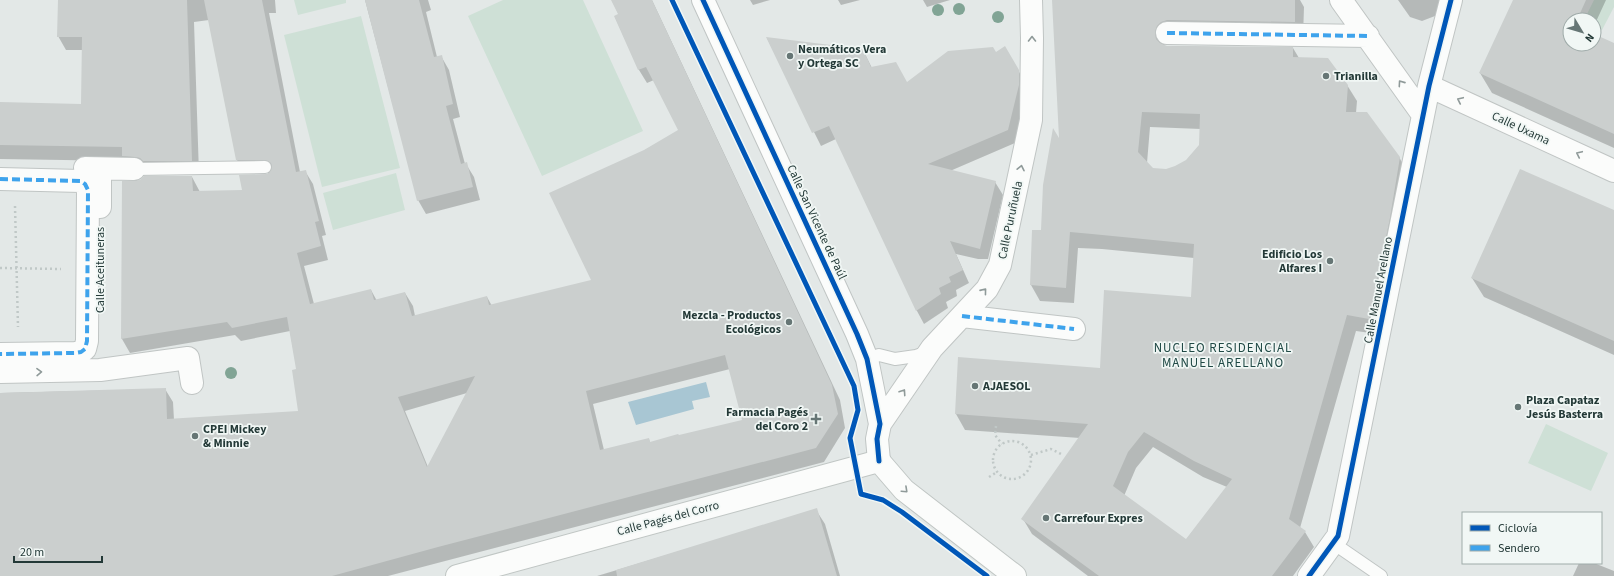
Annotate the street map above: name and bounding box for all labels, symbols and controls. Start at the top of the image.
north arrow [1562,12,1602,52]
text: N [1581,30,1598,45]
one-way arrow [1028,36,1036,42]
place label: Neumáticos Vera y Ortega SC [798,41,886,72]
marker: Neumáticos Vera y Ortega SC [785,51,795,61]
place label: Trianilla [1334,68,1378,85]
marker: Trianilla [1321,71,1331,81]
one-way arrow [1399,80,1406,87]
one-way arrow [1457,97,1465,105]
street label: Calle Uxama [1489,108,1553,149]
one-way arrow [1575,151,1583,159]
street label: Calle San Vicente de Paúl [782,162,851,282]
one-way arrow [1016,165,1024,171]
street label: Calle Puruñuela [994,179,1027,261]
street label: Calle Aceituneras [92,227,109,313]
street label: Calle Manuel Arellano [1360,235,1397,345]
place label: Edificio Los Alfares I [1262,246,1322,277]
marker: Edificio Los Alfares I [1325,256,1335,266]
one-way arrow [980,288,987,296]
place label: Mezcla - Productos Ecológicos [682,307,781,338]
marker: Mezcla - Productos Ecológicos [784,317,794,327]
district label: NUCLEO RESIDENCIAL MANUEL ARELLANO [1154,339,1292,372]
one-way arrow [36,368,42,376]
place label: AJAESOL [982,378,1031,395]
marker: AJAESOL [970,381,980,391]
one-way arrow [898,389,905,396]
place label: Plaza Capataz Jesús Basterra [1526,392,1603,423]
marker: Plaza Capataz Jesús Basterra [1513,402,1523,412]
place label: Farmacia Pagés del Coro 2 [726,404,808,435]
marker: Farmacia Pagés del Coro 2 [811,414,821,424]
place label: CPEI Mickey & Minnie [203,421,267,452]
marker: CPEI Mickey & Minnie [190,431,200,441]
one-way arrow [900,485,908,492]
street label: Calle Pagés del Corro [615,497,721,540]
place label: Carrefour Expres [1054,510,1143,527]
legend [1462,512,1602,564]
marker: Carrefour Expres [1041,513,1051,523]
text: Ciclovía [1498,520,1537,537]
scale bar [14,538,102,564]
text: Sendero [1498,540,1540,557]
text: 20 m [20,544,44,561]

